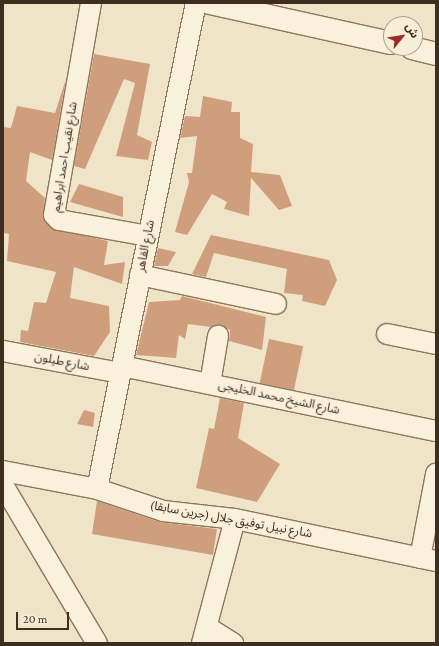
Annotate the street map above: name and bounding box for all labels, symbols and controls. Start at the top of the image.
north arrow [383,16,423,56]
text: ش [404,21,421,40]
street label: شارع نقيب احمد ابراهيم [49,101,81,213]
street label: شارع القاهر [134,219,158,273]
street label: شارع طيلون [33,350,91,374]
street label: شارع الشيخ محمد الخليجى [217,378,341,418]
street label: شارع نبيل توفيق جلال (جرين سابقا) [149,499,313,541]
scale bar [18,604,71,630]
text: 20 m [23,612,47,626]

